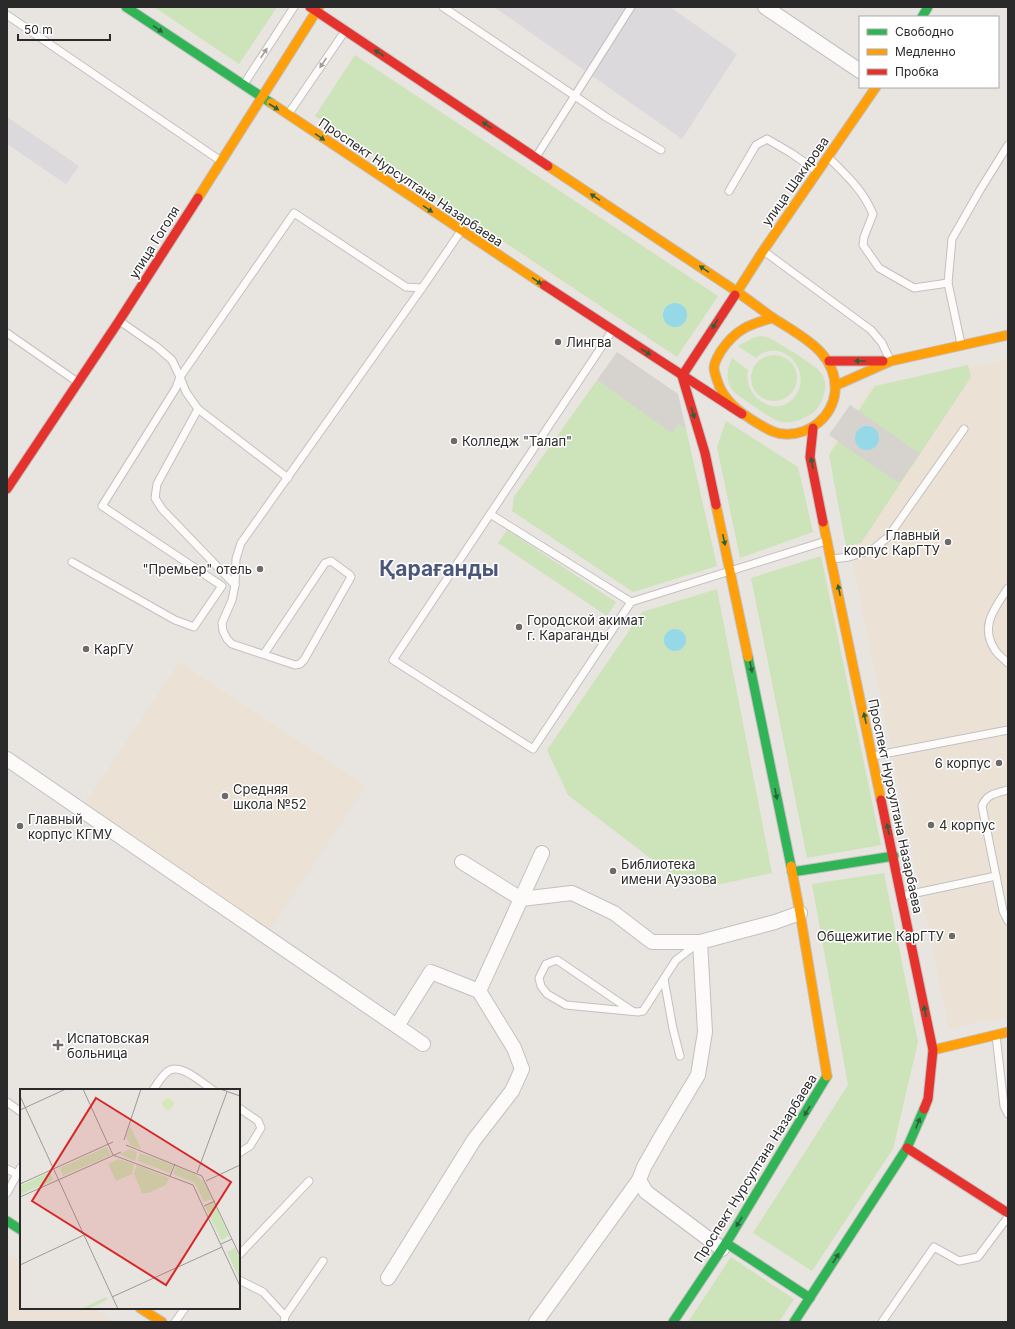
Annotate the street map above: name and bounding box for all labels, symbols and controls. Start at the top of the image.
scale bar [18,16,110,42]
legend [859,16,999,88]
text: 50 m [24,22,53,37]
text: Свободно [895,24,954,39]
one-way arrow [153,25,163,33]
text: Медленно [895,44,956,59]
one-way arrow [260,48,268,58]
one-way arrow [374,49,384,57]
one-way arrow [320,57,327,69]
text: Пробка [895,64,939,79]
one-way arrow [268,103,280,110]
street label: Проспект Нурсултана Назарбаева [316,114,506,250]
one-way arrow [482,121,492,129]
one-way arrow [315,133,325,141]
street label: улица Шакирова [758,133,832,229]
one-way arrow [590,193,601,201]
street label: улица Гоголя [125,203,183,281]
one-way arrow [423,205,434,213]
one-way arrow [699,265,709,273]
one-way arrow [532,277,542,285]
one-way arrow [712,318,719,330]
place label: Лингва [566,334,612,350]
marker: Лингва [553,337,563,347]
one-way arrow [640,348,651,356]
one-way arrow [853,358,866,364]
one-way arrow [690,408,696,420]
place label: Колледж "Талап" [462,433,572,449]
marker: Колледж "Талап" [449,436,459,446]
one-way arrow [809,457,815,469]
place label: Главный корпус КарГТУ [844,527,940,558]
one-way arrow [722,533,728,546]
marker: Главный корпус КарГТУ [943,537,953,547]
district label: Қарағанды [379,556,499,581]
place label: "Премьер" отель [142,561,252,577]
marker: "Премьер" отель [255,564,265,574]
one-way arrow [835,584,841,596]
place label: Городской акимат г. Караганды [527,612,644,643]
marker: Городской акимат г. Караганды [514,622,524,632]
place label: КарГУ [94,641,134,657]
marker: КарГУ [81,644,91,654]
one-way arrow [748,661,754,673]
street label: Проспект Нурсултана Назарбаева [865,697,927,915]
one-way arrow [862,711,868,724]
place label: 6 корпус [935,755,991,771]
marker: 6 корпус [994,758,1004,768]
place label: Средняя школа №52 [233,781,307,812]
one-way arrow [774,788,780,800]
marker: Средняя школа №52 [220,791,230,801]
place label: Главный корпус КГМУ [28,811,112,842]
place label: 4 корпус [939,817,996,833]
marker: 4 корпус [926,820,936,830]
marker: Главный корпус КГМУ [15,821,25,831]
one-way arrow [885,823,891,835]
place label: Библиотека имени Ауэзова [621,856,717,887]
marker: Библиотека имени Ауэзова [608,866,618,876]
place label: Общежитие КарГТУ [817,928,944,944]
marker: Общежитие КарГТУ [947,931,957,941]
one-way arrow [922,1005,928,1018]
place label: Испатовская больница [67,1030,149,1061]
marker: Испатовская больница [52,1039,64,1051]
street label: Проспект Нурсултана Назарбаева [690,1071,820,1265]
inset map [20,1089,240,1309]
one-way arrow [803,1106,811,1116]
one-way arrow [915,1117,921,1129]
one-way arrow [736,1216,743,1228]
one-way arrow [832,1253,840,1263]

